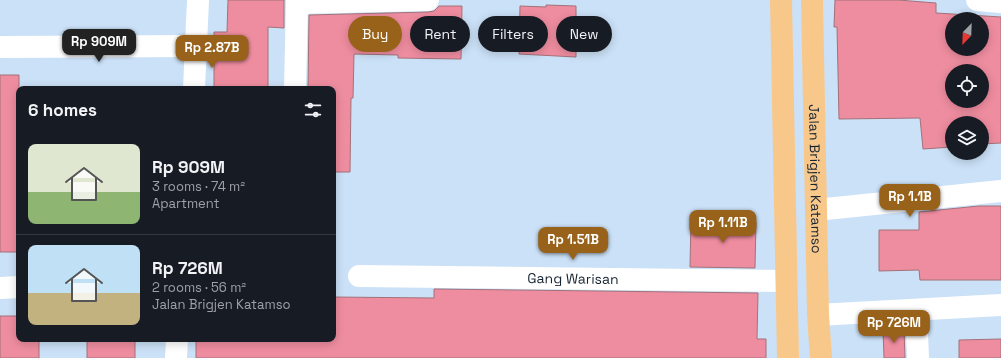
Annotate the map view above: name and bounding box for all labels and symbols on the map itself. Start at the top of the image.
north arrow [945,12,989,56]
pin: Rp 909M [62,29,136,63]
pin: Rp 2.87B [171,35,253,69]
street label: Jalan Brigjen Katamso [805,104,826,254]
pin: Rp 1.1B [873,184,947,218]
pin: Rp 1.11B [682,210,764,244]
pin: Rp 1.51B [532,227,614,261]
street label: Gang Warisan [527,269,619,288]
pin: Rp 726M [857,310,931,344]

